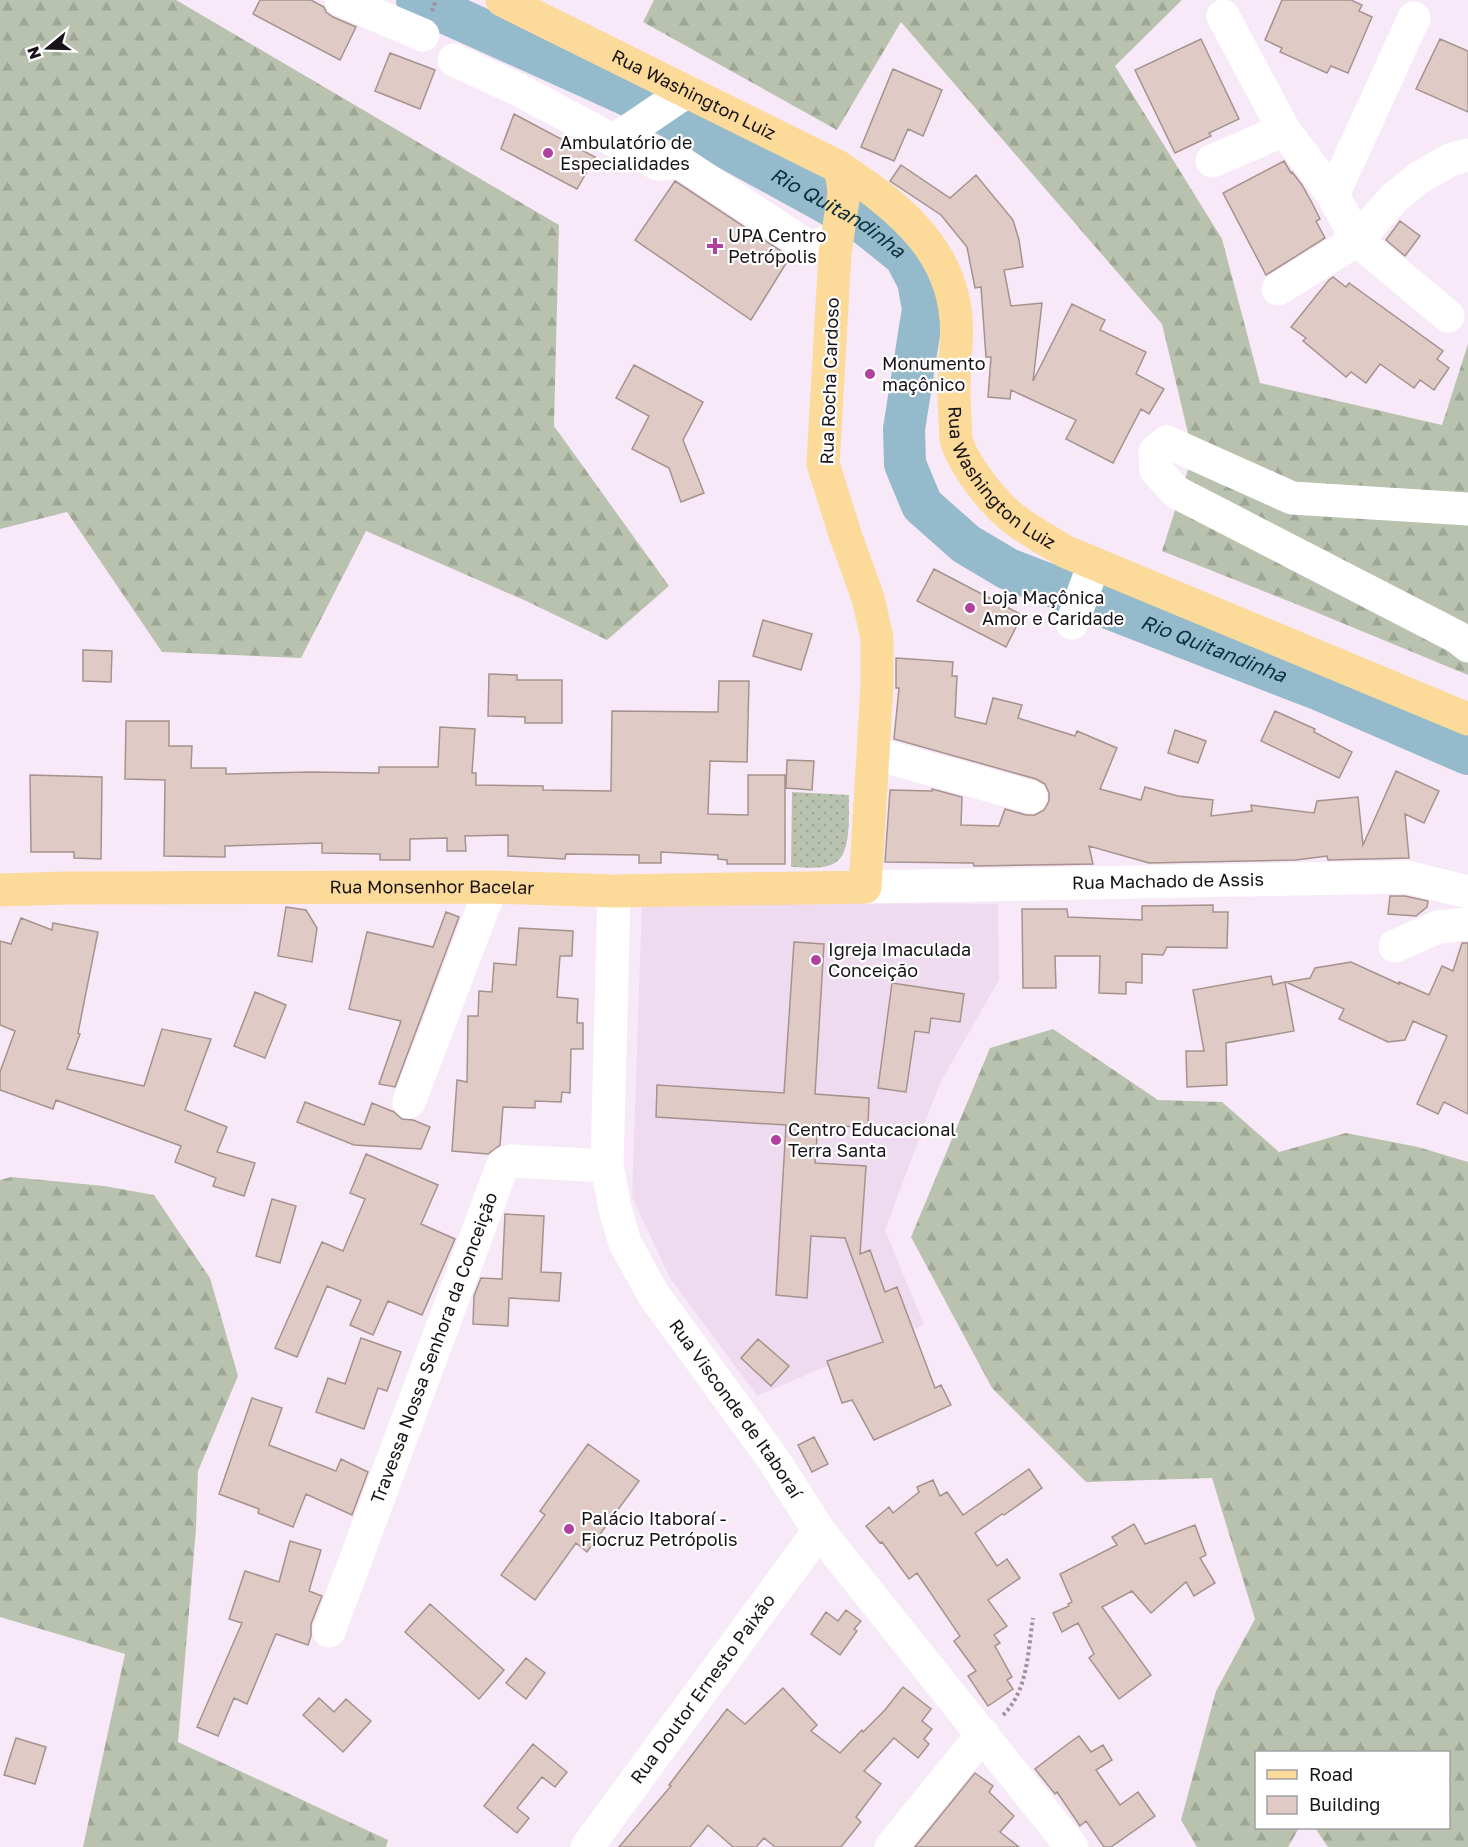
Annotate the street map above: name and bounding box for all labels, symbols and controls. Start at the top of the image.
north arrow [18,18,78,78]
text: N [22,44,45,62]
street label: Rua Washington Luiz [609,44,780,144]
place label: Ambulatório de Especialidades [560,131,692,174]
marker: Ambulatório de Especialidades [541,146,555,160]
water label: Rio Quitandinha [767,162,911,263]
place label: UPA Centro Petrópolis [728,224,826,267]
marker: UPA Centro Petrópolis [706,237,724,255]
street label: Rua Rocha Cardoso [815,297,843,465]
place label: Monumento maçônico [882,352,986,395]
marker: Monumento maçônico [863,367,877,381]
street label: Rua Washington Luiz [944,406,1060,553]
place label: Loja Maçônica Amor e Caridade [982,586,1124,629]
marker: Loja Maçônica Amor e Caridade [963,601,977,615]
water label: Rio Quitandinha [1138,609,1290,687]
street label: Rua Machado de Assis [1072,868,1264,893]
street label: Rua Monsenhor Bacelar [330,875,535,898]
place label: Igreja Imaculada Conceição [828,938,971,981]
marker: Igreja Imaculada Conceição [809,953,823,967]
place label: Centro Educacional Terra Santa [788,1118,956,1161]
marker: Centro Educacional Terra Santa [769,1133,783,1147]
street label: Travessa Nossa Senhora da Conceição [366,1189,502,1506]
street label: Rua Visconde de Itaboraí [665,1315,808,1503]
place label: Palácio Itaboraí - Fiocruz Petrópolis [581,1507,738,1550]
marker: Palácio Itaboraí - Fiocruz Petrópolis [562,1522,576,1536]
street label: Rua Doutor Ernesto Paixão [625,1589,779,1788]
legend [1255,1751,1450,1829]
text: Road [1309,1763,1353,1785]
text: Building [1309,1793,1380,1815]

